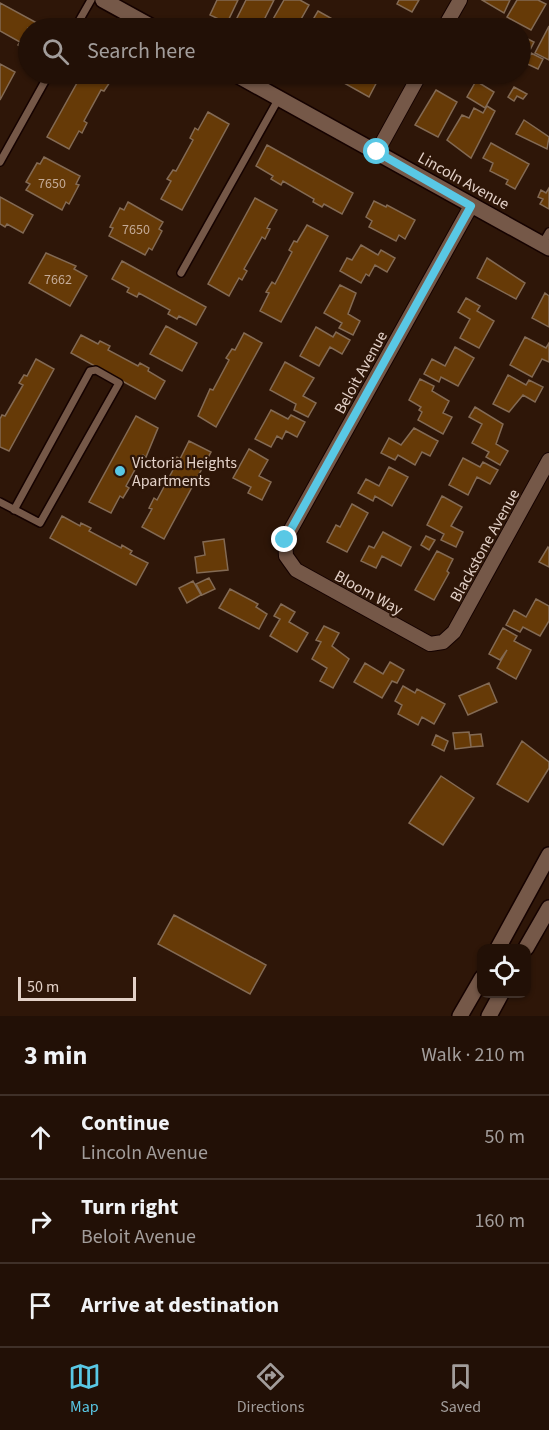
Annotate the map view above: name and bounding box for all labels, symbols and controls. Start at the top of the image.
search box [18,18,531,84]
icon: search [39,35,72,68]
text: Search here [87,35,195,67]
route start [363,138,389,164]
street label: Lincoln Avenue [414,147,513,215]
house number: 7650 [38,174,66,194]
house number: 7650 [122,220,150,240]
house number: 7662 [44,270,72,290]
street label: Beloit Avenue [329,327,393,418]
place label: Victoria Heights Apartments [132,452,237,492]
marker: Victoria Heights Apartments [113,464,127,478]
street label: Blackstone Avenue [445,485,525,606]
route end [271,526,297,552]
street label: Bloom Way [330,565,407,621]
map controls [477,944,531,998]
button: locate [477,944,531,998]
scale bar [18,974,136,1002]
text: 50 m [27,976,59,998]
text: 3 min [24,1037,87,1074]
text: Walk · 210 m [421,1041,525,1069]
text: Continue [81,1107,170,1139]
icon: ahead [24,1121,57,1154]
text: 50 m [485,1123,525,1151]
text: Lincoln Avenue [81,1139,208,1167]
text: Turn right [81,1191,178,1223]
icon: right [24,1205,57,1238]
text: 160 m [475,1207,525,1235]
text: Beloit Avenue [81,1223,196,1251]
icon: arrive [24,1289,57,1322]
text: Arrive at destination [81,1289,279,1321]
tab: Map [68,1360,101,1418]
tab: Directions [237,1360,304,1418]
tab: Saved [440,1360,481,1418]

